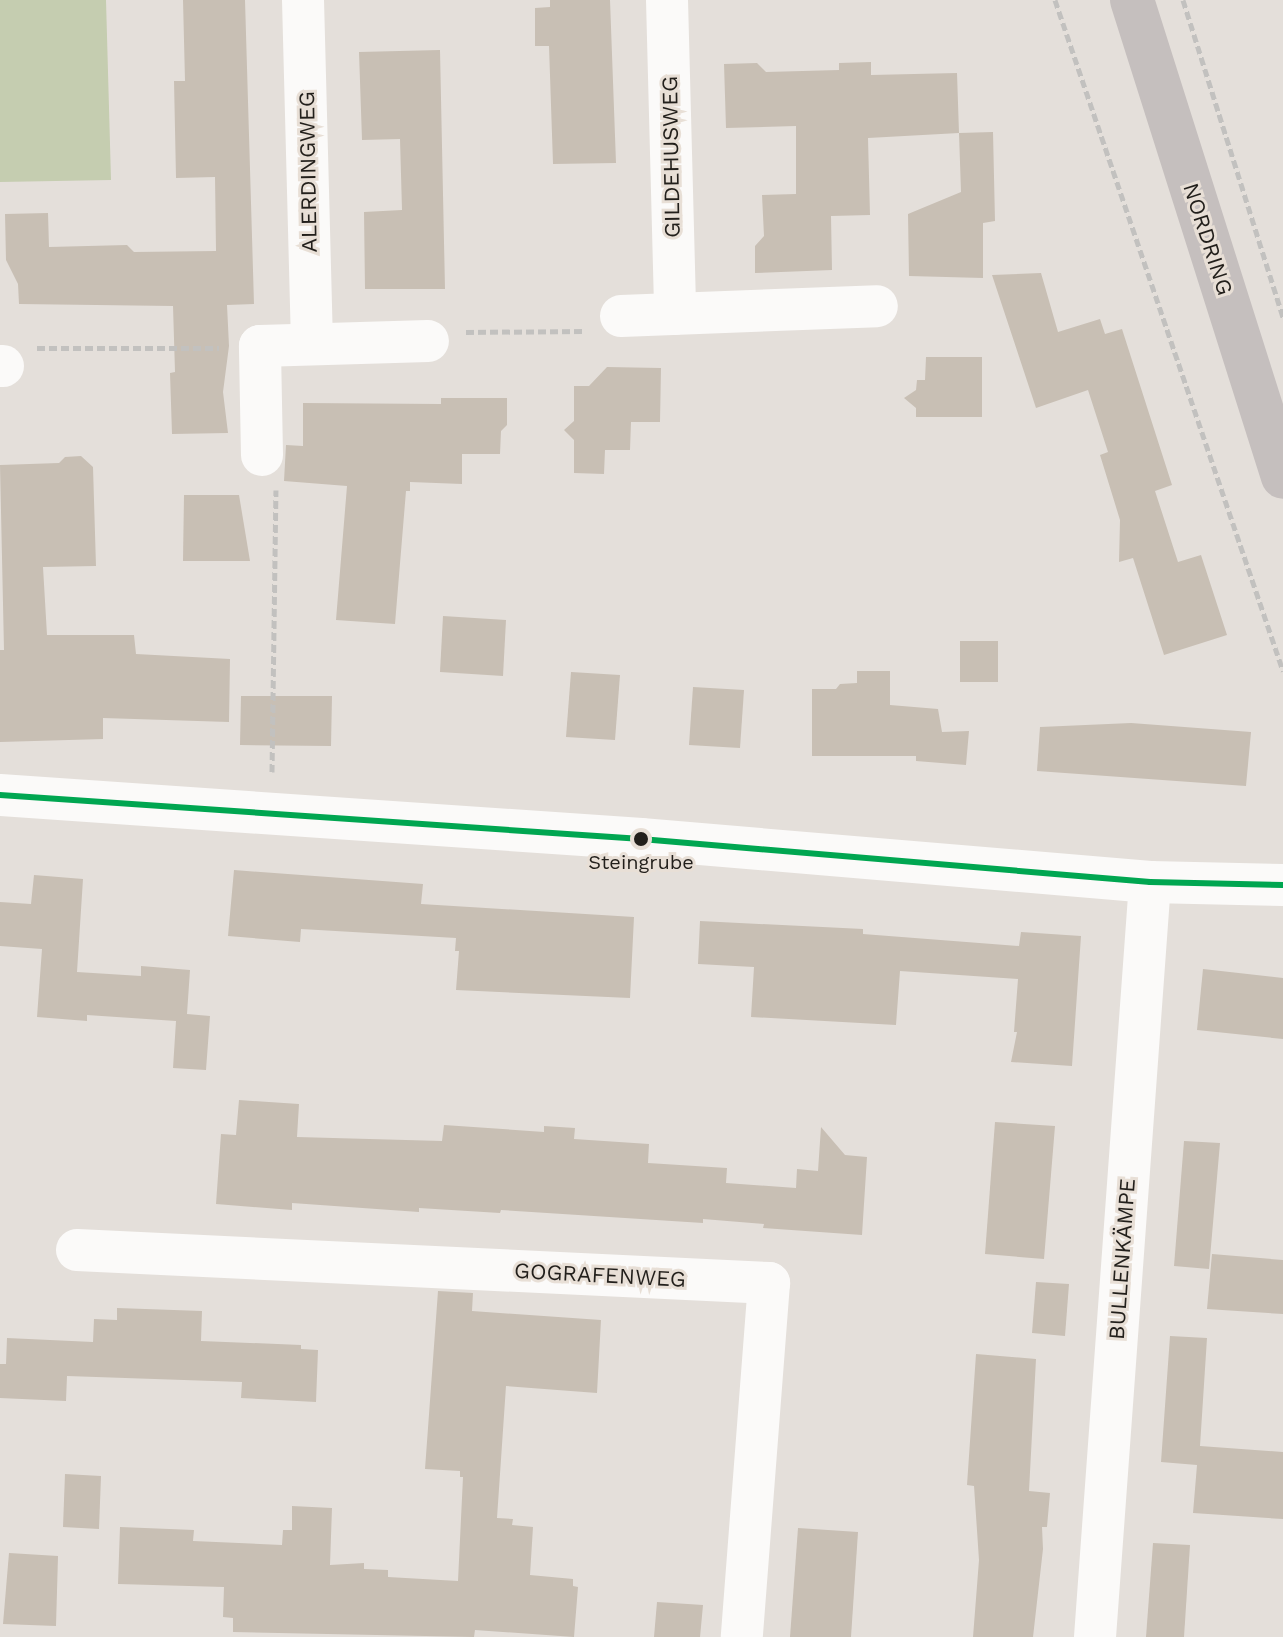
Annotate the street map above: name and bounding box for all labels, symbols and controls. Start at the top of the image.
street label: GILDEHUSWEG [656,76,686,238]
street label: ALERDINGWEG [293,91,323,253]
street label: NORDRING [1177,180,1239,298]
marker: Steingrube [633,831,649,847]
place label: Steingrube [588,850,694,874]
street label: BULLENKÄMPE [1103,1177,1141,1341]
street label: GOGRAFENWEG [514,1257,686,1293]

